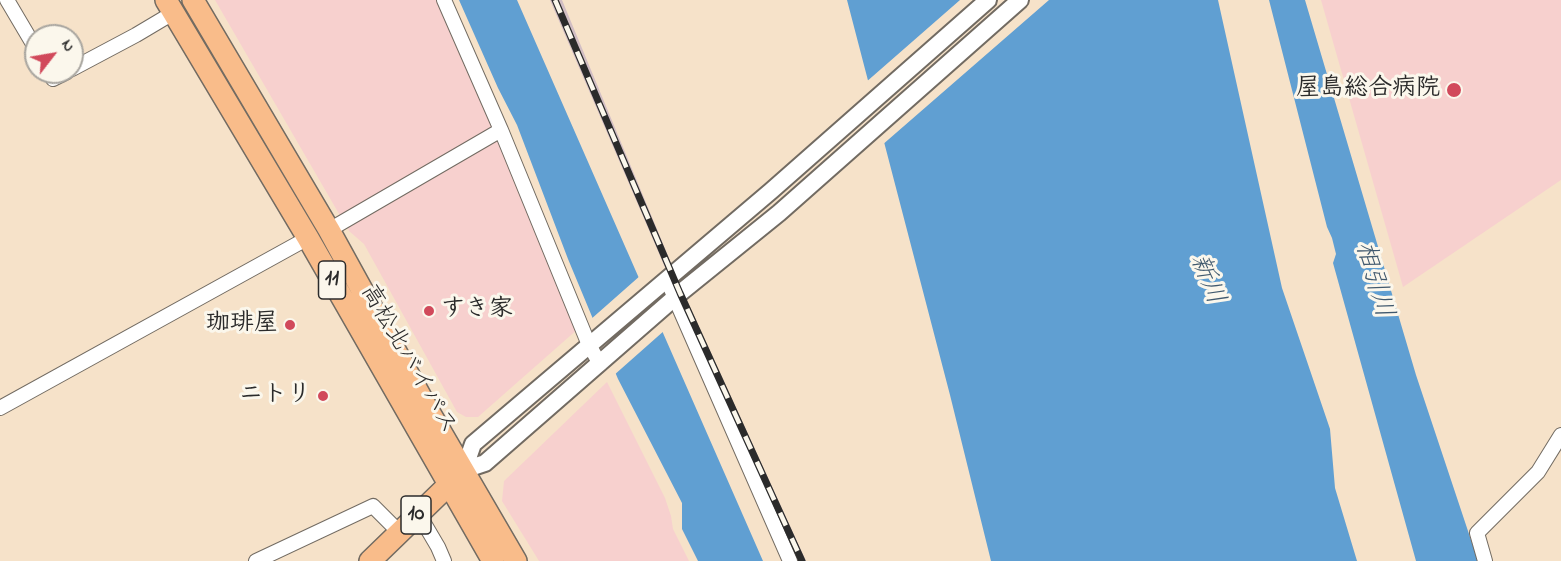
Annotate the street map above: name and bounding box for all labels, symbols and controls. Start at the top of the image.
north arrow [24,24,84,84]
text: N [55,35,81,57]
place label: 屋島総合病院 [1296,76,1440,104]
marker: 屋島総合病院 [1445,81,1463,99]
water label: 相引川 [1346,238,1398,322]
water label: 新川 [1181,250,1229,310]
road number: 11 [318,261,346,299]
street label: 高松北バイパス [353,280,461,440]
place label: すき家 [441,297,513,325]
marker: すき家 [422,304,436,318]
place label: 珈琲屋 [206,311,278,339]
marker: 珈琲屋 [283,318,297,332]
place label: ニトリ [239,382,311,410]
marker: ニトリ [316,389,330,403]
road number: 10 [401,496,431,534]

